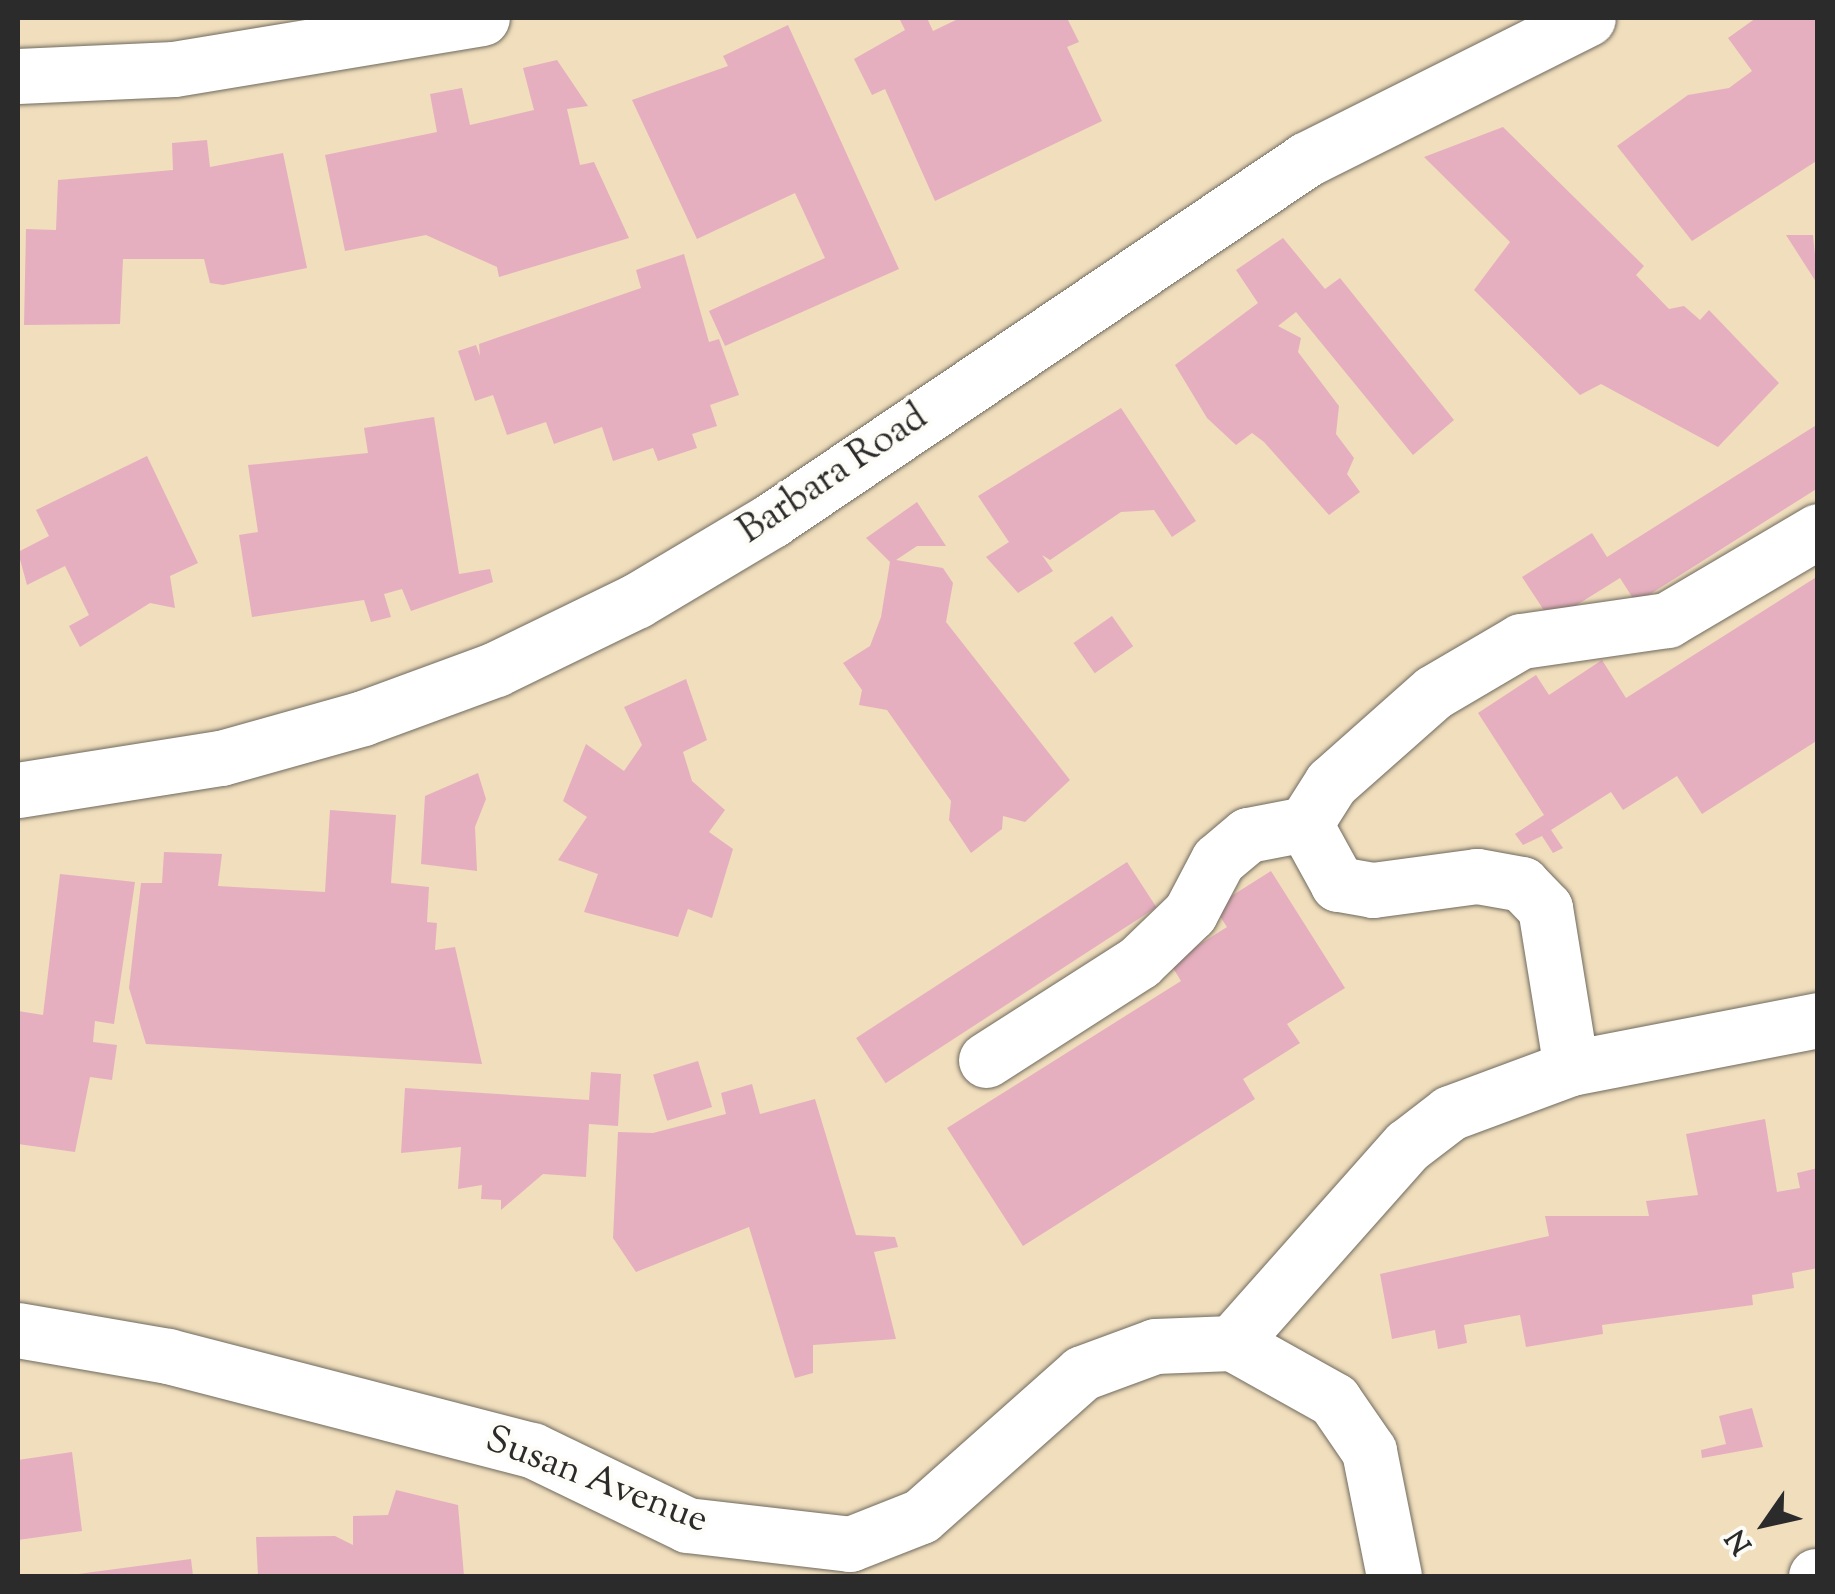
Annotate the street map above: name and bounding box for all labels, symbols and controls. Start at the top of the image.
street label: Barbara Road [731,396,937,556]
street label: Susan Avenue [478,1419,714,1545]
north arrow [1715,1474,1815,1574]
text: N [1717,1520,1763,1561]

